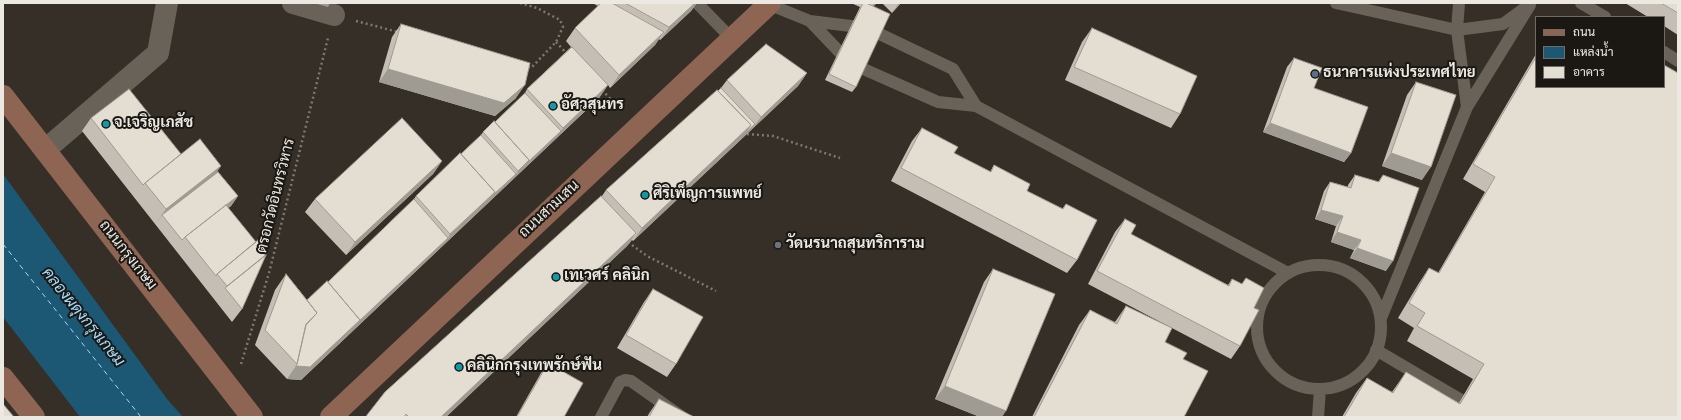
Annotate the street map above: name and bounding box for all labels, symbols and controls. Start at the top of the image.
legend [1535,16,1665,88]
text: ถนน [1573,23,1595,42]
text: แหล่งน้ำ [1573,43,1613,62]
text: อาคาร [1573,63,1605,82]
place label: ธนาคารแห่งประเทศไทย [1323,65,1476,83]
marker: ธนาคารแห่งประเทศไทย [1310,69,1320,79]
place label: อัศวสุนทร [561,97,624,115]
marker: อัศวสุนทร [548,101,558,111]
place label: จ.เจริญเภสัช [114,115,193,133]
marker: จ.เจริญเภสัช [101,119,111,129]
street label: ตรอกวัดอินทรวิหาร [254,137,300,255]
street label: ถนนสามเสน [516,178,584,242]
place label: ศิริเพ็ญการแพทย์ [653,186,762,204]
marker: ศิริเพ็ญการแพทย์ [640,190,650,200]
street label: ถนนกรุงเกษม [94,218,160,294]
place label: วัดนรนาถสุนทริการาม [786,236,924,254]
marker: วัดนรนาถสุนทริการาม [773,240,783,250]
water label: คลองผดุงกรุงเกษม [36,265,128,371]
place label: เทเวศร์ คลินิก [564,268,650,286]
marker: เทเวศร์ คลินิก [551,272,561,282]
place label: คลินิกกรุงเทพรักษ์ฟัน [467,358,602,376]
marker: คลินิกกรุงเทพรักษ์ฟัน [454,362,464,372]

